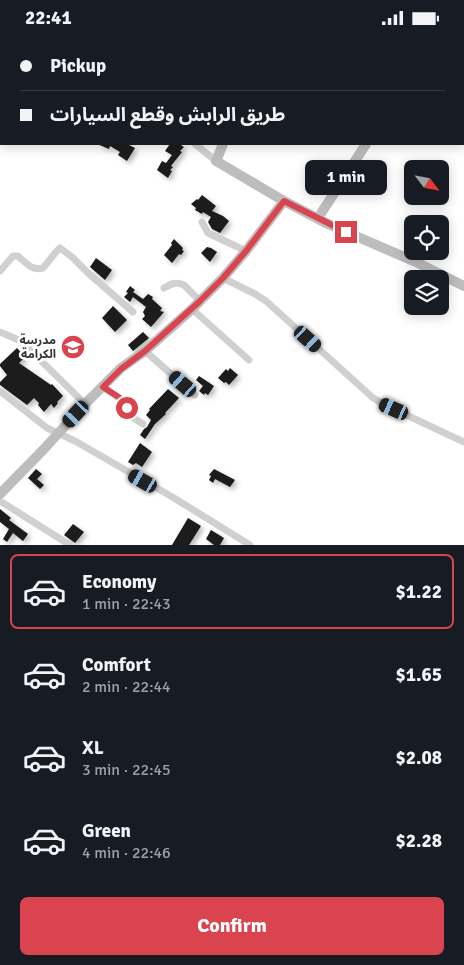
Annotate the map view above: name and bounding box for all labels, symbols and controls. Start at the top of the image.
text: 22:41 [25,6,72,30]
text: Pickup [50,54,106,78]
text: طريق الرابش وقطع السيارات [50,103,285,127]
callout: 1 min [305,159,387,195]
north arrow [404,160,449,205]
map controls [404,160,449,315]
text: 1 min [327,167,365,187]
button: locate [404,215,449,260]
route end [335,221,357,243]
button: layers [404,270,449,315]
car [291,323,324,355]
place label: مدرسة الكرامة [20,333,56,362]
school or university icon: مدرسة الكرامة [60,334,86,360]
car [166,368,199,400]
car [377,396,410,422]
route start [116,397,138,419]
car [60,398,91,430]
car [126,467,159,495]
icon: car [22,569,67,614]
text: Economy [82,570,156,594]
text: $1.22 [396,580,442,604]
text: 1 min · 22:43 [82,594,171,614]
icon: car [22,652,67,697]
text: Comfort [82,653,151,677]
text: $1.65 [396,663,442,687]
text: 2 min · 22:44 [82,677,171,697]
icon: car [22,735,67,780]
text: XL [82,736,104,760]
text: $2.08 [396,746,442,770]
text: 3 min · 22:45 [82,760,171,780]
icon: car [22,818,67,863]
text: Green [82,819,131,843]
text: $2.28 [396,829,442,853]
text: 4 min · 22:46 [82,843,171,863]
button: Confirm [20,897,444,955]

